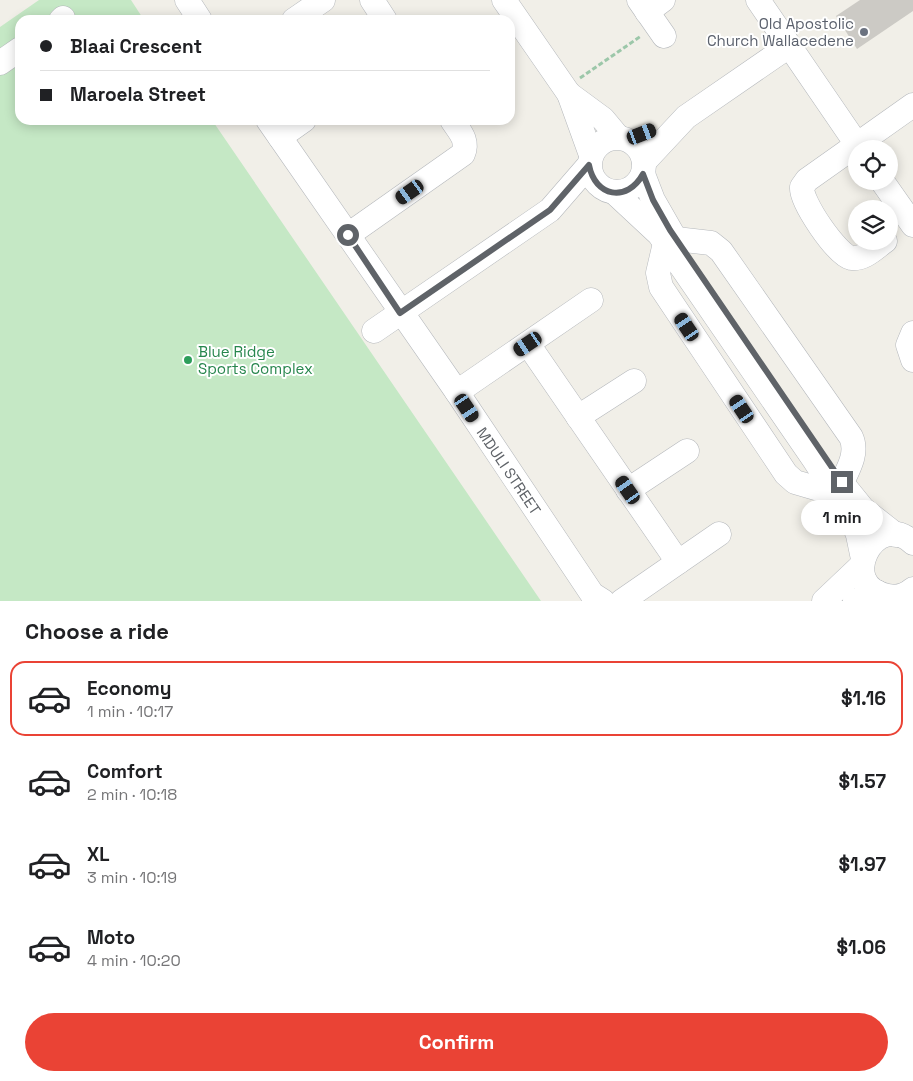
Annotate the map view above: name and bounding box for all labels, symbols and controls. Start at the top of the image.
place label: Old Apostolic Church Wallacedene [707,14,854,50]
marker: Old Apostolic Church Wallacedene [858,26,870,38]
text: Blaai Crescent [70,34,202,59]
text: Maroela Street [70,82,206,107]
car [625,122,658,146]
map controls [848,140,898,250]
button: locate [848,140,898,190]
car [393,177,426,207]
button: layers [848,200,898,250]
route start [337,224,359,246]
car [672,310,701,344]
car [511,329,544,359]
place label: Blue Ridge Sports Complex [198,342,313,378]
marker: Blue Ridge Sports Complex [182,354,194,366]
car [452,391,481,425]
car [727,392,756,426]
street label: MDULI STREET [473,424,545,518]
route end [831,471,853,493]
car [613,473,642,507]
callout: 1 min [801,500,883,534]
text: 1 min [822,507,862,528]
text: Choose a ride [25,617,169,645]
icon: car [27,676,72,721]
text: Economy [87,676,171,701]
text: $1.16 [841,686,886,711]
text: 1 min · 10:17 [87,701,173,722]
icon: car [27,759,72,804]
text: Comfort [87,759,163,784]
text: $1.57 [839,769,886,794]
text: 2 min · 10:18 [87,784,177,805]
icon: car [27,842,72,887]
text: XL [87,842,110,867]
text: $1.97 [838,852,886,877]
text: 3 min · 10:19 [87,867,177,888]
icon: car [27,925,72,970]
text: Moto [87,925,135,950]
text: $1.06 [836,935,886,960]
text: 4 min · 10:20 [87,950,181,971]
button: Confirm [25,1013,888,1071]

